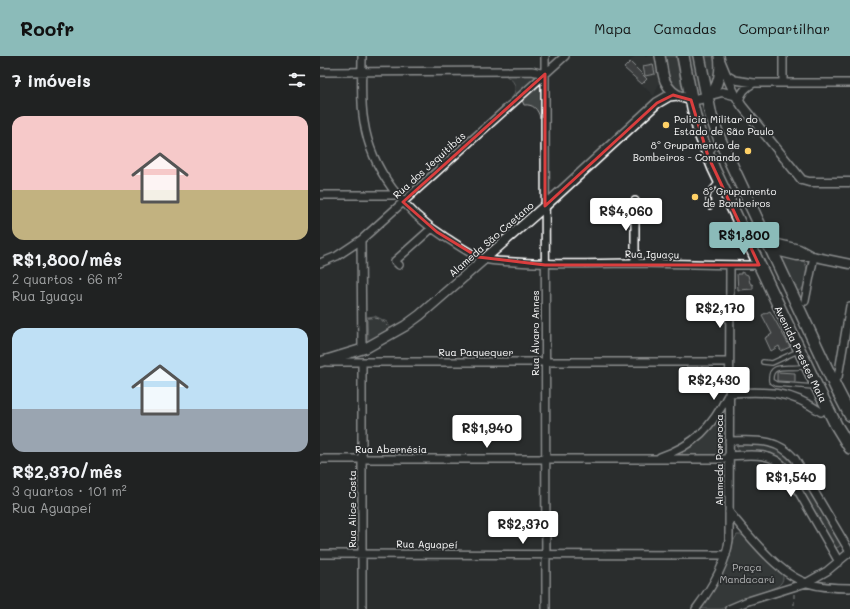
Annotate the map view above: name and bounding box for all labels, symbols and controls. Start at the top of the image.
text: Roofr [20,16,74,41]
text: Mapa [594,19,632,38]
text: Camadas [654,19,717,38]
text: Compartilhar [739,19,830,38]
text: 7 imóveis [12,69,91,91]
icon: filters [286,69,308,91]
place label: Policia Militar do Estado de São Paulo [674,112,774,138]
marker: Policia Militar do Estado de São Paulo [661,120,671,130]
street label: Rua dos Jequitibás [390,129,468,201]
place label: 8° Grupamento de Bombeiros - Comando [633,138,740,164]
icon: home [124,142,196,214]
marker: 8° Grupamento de Bombeiros - Comando [743,146,753,156]
place label: 8° Grupamento de Bombeiros [703,184,776,210]
marker: 8° Grupamento de Bombeiros [690,192,700,202]
street label: Alameda São Caetano [446,198,536,280]
pin: R$4,060 [589,198,663,232]
text: R$4,060 [599,202,653,219]
pin: R$1,800 [707,222,781,256]
text: R$1,800 [718,226,770,243]
street label: Rua Iguaçu [625,247,679,261]
text: R$1,800/mês [12,248,122,270]
text: 2 quartos · 66 m² [12,270,122,287]
text: Rua Iguaçu [12,287,83,304]
street label: Rua Álvaro Annes [528,290,542,376]
pin: R$2,170 [683,295,757,329]
text: R$2,170 [695,299,745,316]
street label: Avenida Prestes Maia [771,303,831,405]
street label: Rua Paquequer [439,345,513,359]
icon: home [124,354,196,426]
pin: R$2,430 [677,367,751,401]
text: R$2,430 [688,371,740,388]
street label: Alameda Pororoca [712,414,726,506]
pin: R$1,940 [450,415,524,449]
text: R$1,940 [461,419,513,436]
street label: Rua Abernésia [355,442,427,456]
text: R$2,370/mês [12,460,122,482]
pin: R$1,540 [754,464,828,498]
text: R$1,540 [766,468,816,485]
street label: Rua Alice Costa [345,470,359,548]
text: 3 quartos · 101 m² [12,482,127,499]
text: Rua Aguapeí [12,499,92,516]
pin: R$2,370 [486,511,560,545]
text: R$2,370 [497,515,549,532]
street label: Rua Aguapeí [396,536,458,552]
park label: Praça Mandacarú [720,560,774,586]

